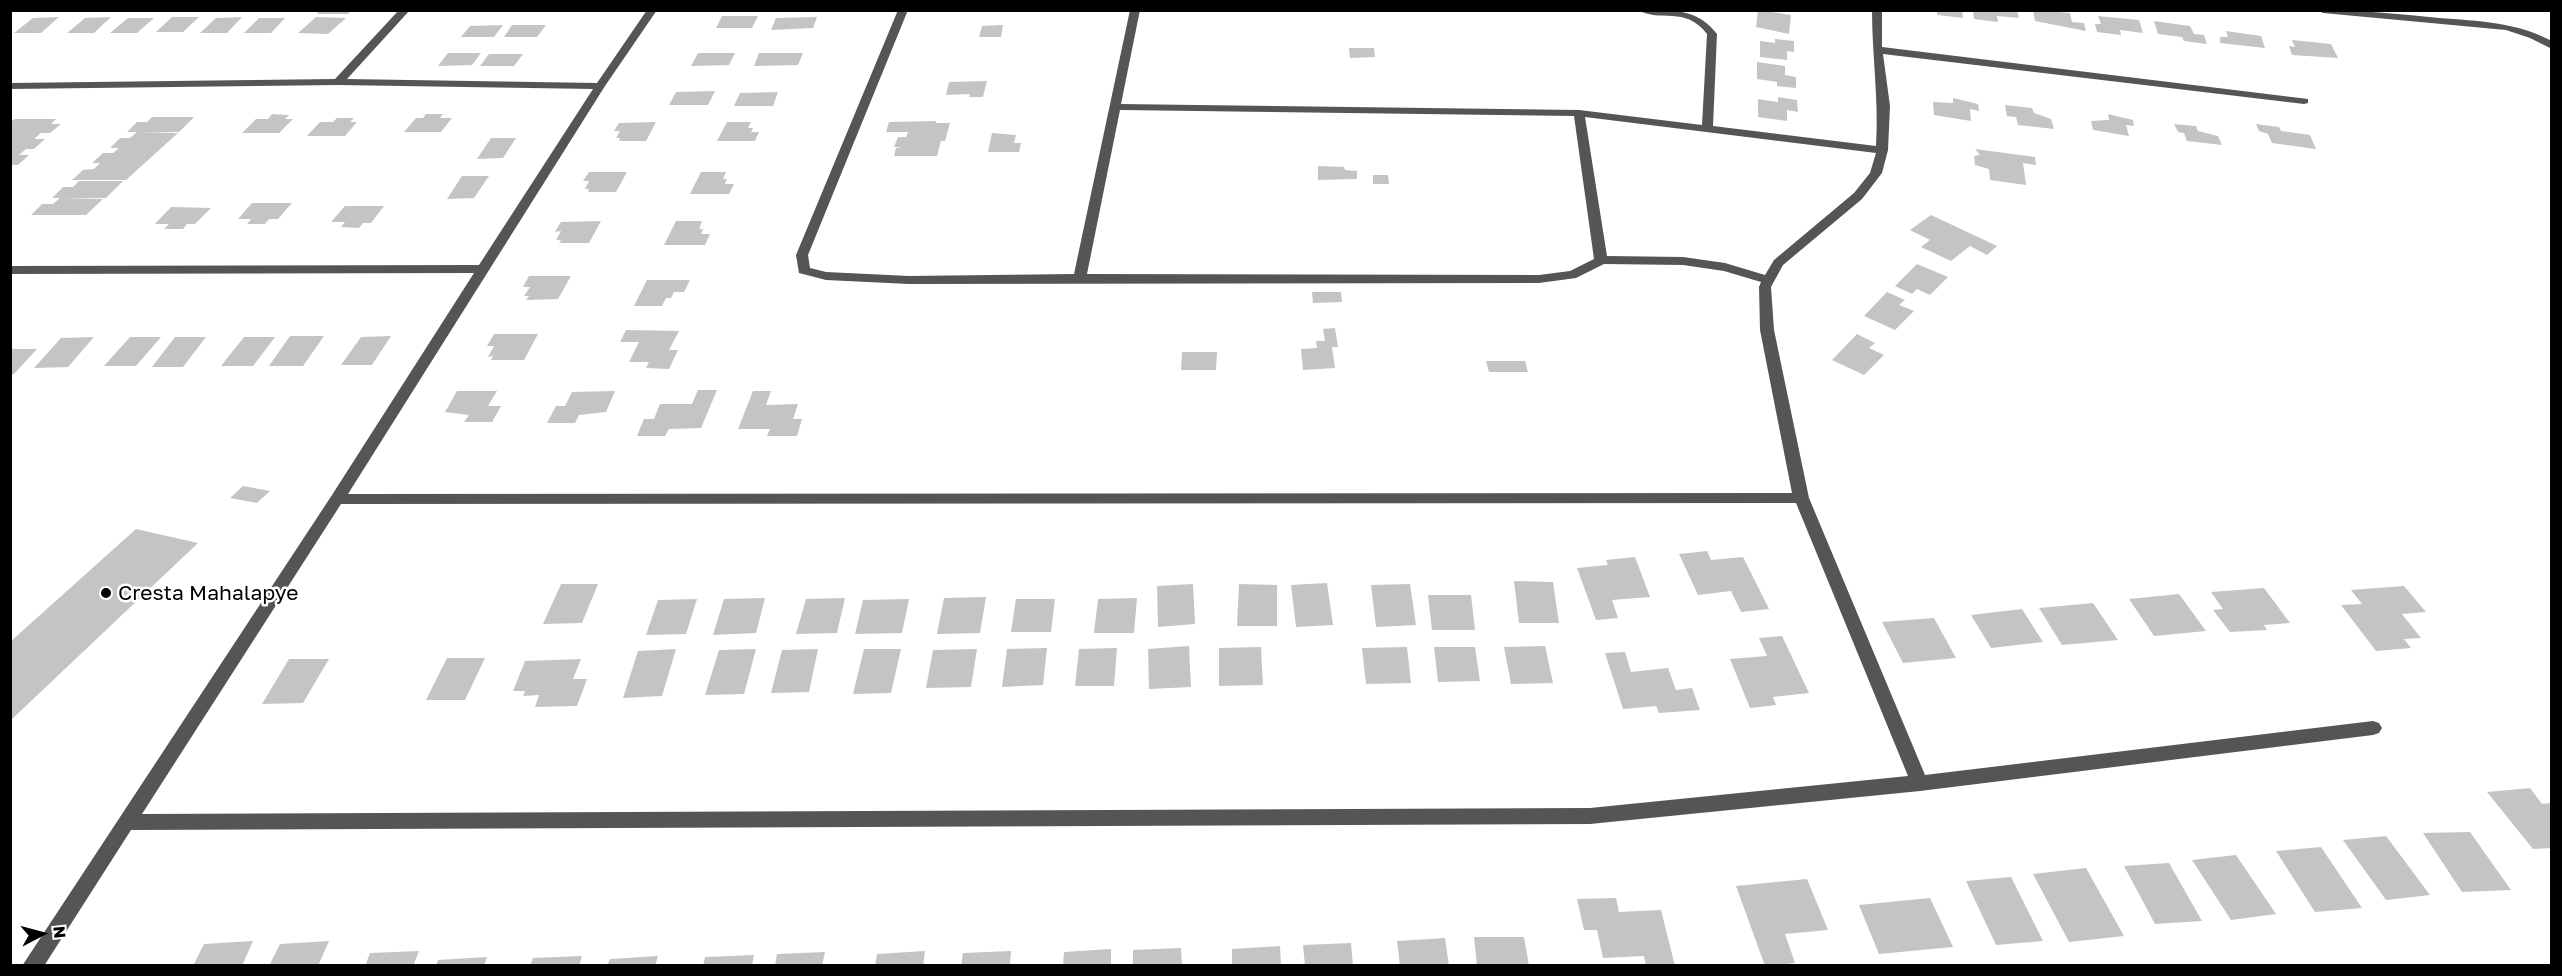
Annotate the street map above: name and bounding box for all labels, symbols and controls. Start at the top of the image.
place label: Cresta Mahalapye [118,580,298,606]
marker: Cresta Mahalapye [99,586,113,600]
north arrow [12,904,72,964]
text: N [49,925,70,939]

